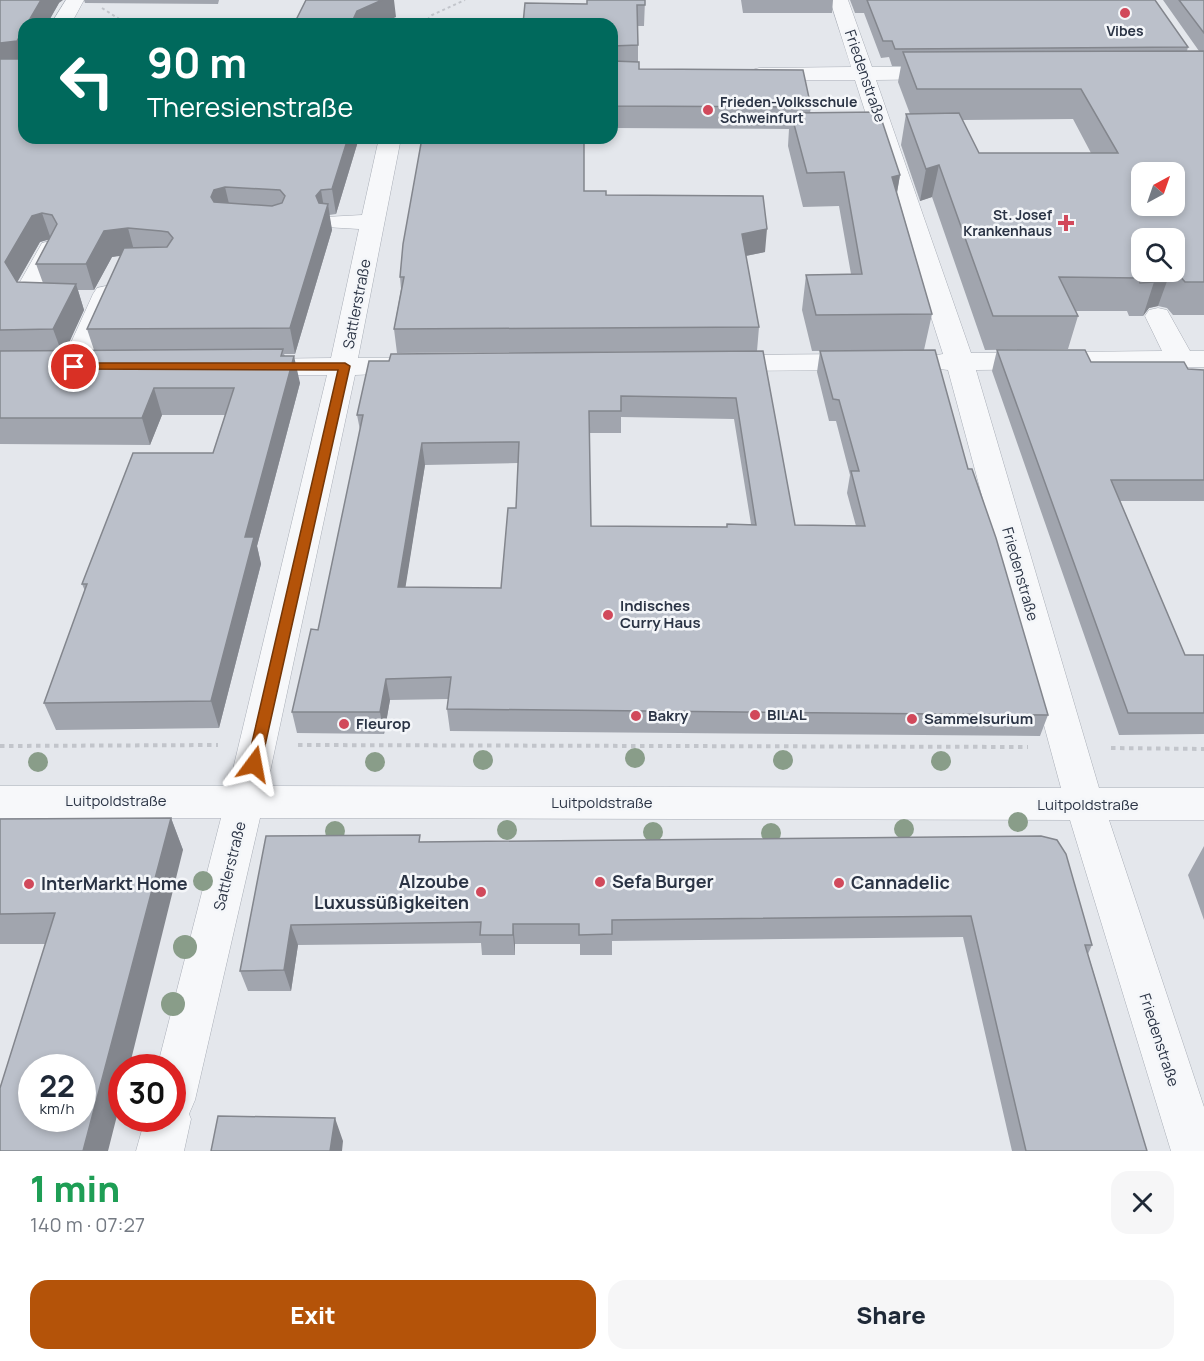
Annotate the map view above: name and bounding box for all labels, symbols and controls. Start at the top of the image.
marker: Vibes [1118,6,1132,20]
place label: Vibes [1106,21,1144,40]
street label: Friedenstraße [840,27,891,125]
text: 90 m [147,33,247,91]
icon: left [48,42,126,120]
text: Theresienstraße [147,88,353,125]
place label: Frieden-Volksschule Schweinfurt [720,92,857,127]
marker: Frieden-Volksschule Schweinfurt [701,103,715,117]
north arrow [1131,162,1185,216]
map controls [1131,162,1185,282]
place label: St. Josef Krankenhaus [963,205,1053,240]
marker: St. Josef Krankenhaus [1057,214,1075,232]
button: search [1131,228,1185,282]
street label: Sattlerstraße [338,257,376,351]
pin [48,341,99,392]
icon: arrive [57,350,90,383]
street label: Friedenstraße [997,525,1044,623]
place label: Indisches Curry Haus [620,595,701,633]
marker: Indisches Curry Haus [601,608,615,622]
place label: BILAL [767,704,807,725]
place label: Bakry [648,705,689,726]
marker: BILAL [748,708,762,722]
place label: Sammelsurium [924,708,1033,729]
marker: Bakry [629,709,643,723]
marker: Sammelsurium [905,712,919,726]
place label: Fleurop [356,713,411,734]
marker: Fleurop [337,717,351,731]
position arrow [222,732,286,796]
street label: Luitpoldstraße [65,790,167,811]
street label: Luitpoldstraße [551,792,653,813]
street label: Luitpoldstraße [1037,794,1139,815]
street label: Sattlerstraße [208,819,251,913]
place label: Alzoube Luxussüßigkeiten [314,869,469,914]
place label: Sefa Burger [612,869,714,893]
place label: Cannadelic [851,870,950,894]
place label: InterMarkt Home [41,871,188,895]
marker: Sefa Burger [593,875,607,889]
marker: Cannadelic [832,876,846,890]
marker: InterMarkt Home [22,877,36,891]
marker: Alzoube Luxussüßigkeiten [474,885,488,899]
street label: Friedenstraße [1135,991,1184,1089]
speed limit sign: 30 [108,1054,186,1132]
text: 22 [39,1065,75,1106]
text: km/h [40,1098,74,1119]
text: 1 min [30,1164,120,1213]
button: close [1111,1171,1174,1234]
text: 140 m · 07:27 [30,1211,145,1238]
button: Exit [30,1280,596,1349]
button: Share [608,1280,1174,1349]

